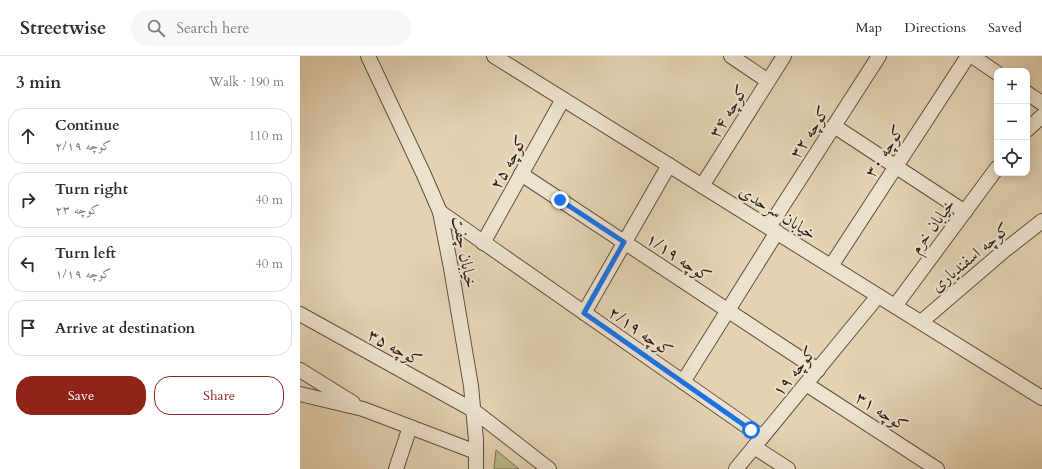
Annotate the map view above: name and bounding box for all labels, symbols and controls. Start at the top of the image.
search box [131,10,411,46]
text: Streetwise [20,15,107,41]
icon: search [145,17,167,39]
text: Search here [177,18,249,38]
text: Map [856,18,882,37]
text: Directions [904,18,966,37]
text: Saved [988,18,1022,37]
map controls [994,68,1030,176]
button: + [994,68,1030,104]
text: 3 min [16,71,61,94]
text: Walk · 190 m [209,73,284,91]
street label: کوچه ۳۴ [703,80,754,142]
street label: کوچه ۳۲ [784,102,835,163]
button: − [994,104,1030,140]
text: Continue [55,115,120,135]
street label: کوچه ۳۰ [859,121,910,182]
icon: ahead [17,125,39,147]
text: 110 m [249,127,283,145]
street label: کوچه ۲۵ [484,131,533,193]
text: کوچه ۲/۱۹ [55,137,111,155]
button: locate [994,140,1030,176]
text: Turn right [55,179,128,199]
street label: خیابان سرحدی [735,180,821,245]
icon: right [17,189,39,211]
text: 40 m [255,191,283,209]
route end [551,191,569,209]
street label: خیابان خرم [905,194,963,260]
text: کوچه ۲۳ [55,201,100,219]
street label: خیابان چفت [446,214,483,290]
street label: کوچه اسفندیاری [926,217,1015,297]
street label: کوچه ۱/۱۹ [642,227,716,288]
text: Turn left [55,243,116,263]
icon: left [17,253,39,275]
text: 40 m [255,255,283,273]
text: کوچه ۱/۱۹ [55,265,111,283]
street label: کوچه ۲/۱۹ [604,301,678,362]
icon: arrive [17,317,39,339]
text: Arrive at destination [55,318,195,338]
street label: کوچه ۳۵ [364,323,426,372]
street label: کوچه ۱۹ [767,341,822,401]
button: Save [16,376,146,415]
button: Share [154,376,284,415]
street label: کوچه ۳۱ [851,386,912,437]
route start [742,421,760,439]

